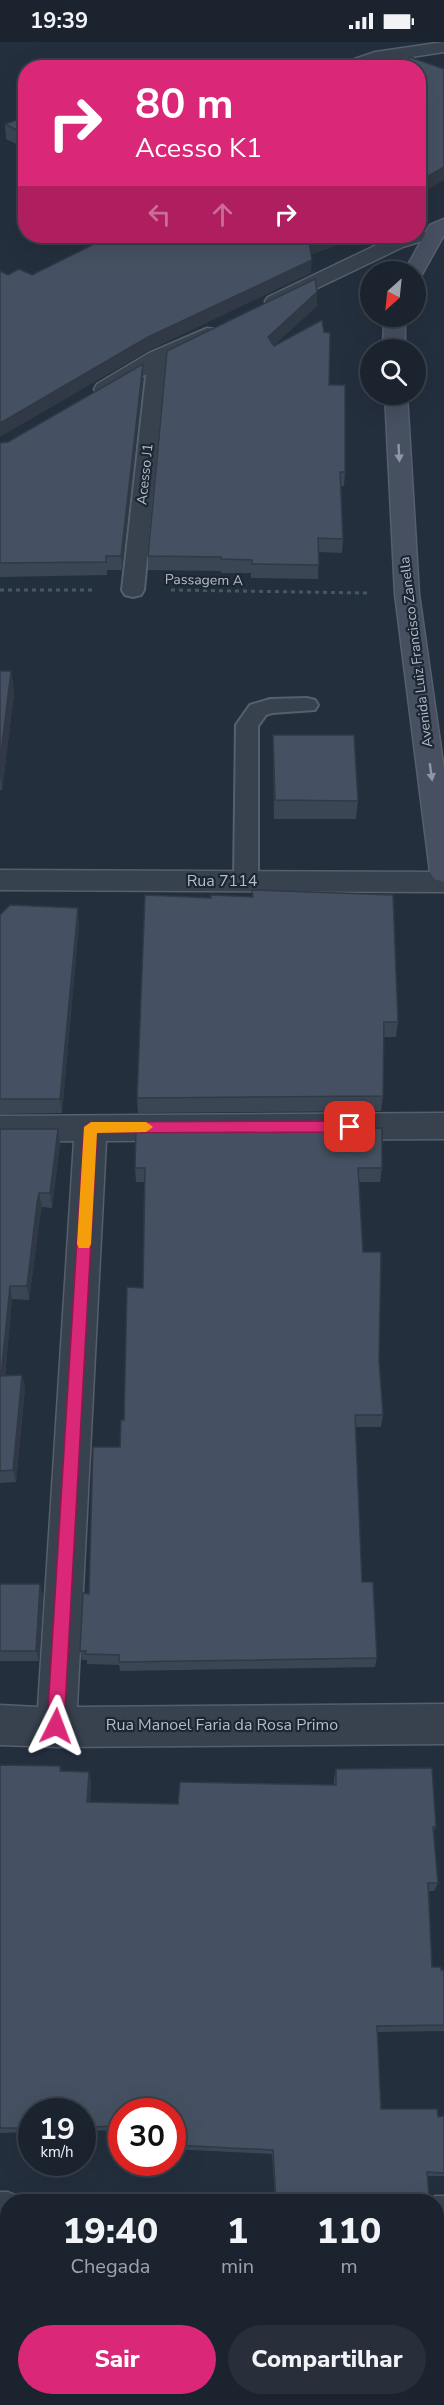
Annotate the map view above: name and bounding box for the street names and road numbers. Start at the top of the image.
street label: Acesso J1 [132,442,158,506]
street label: Avenida Luiz Francisco Zanella [395,556,437,748]
street label: Passagem A [165,570,243,590]
street label: Rua 7114 [187,870,258,892]
street label: Rua Manoel Faria da Rosa Primo [106,1714,338,1736]

